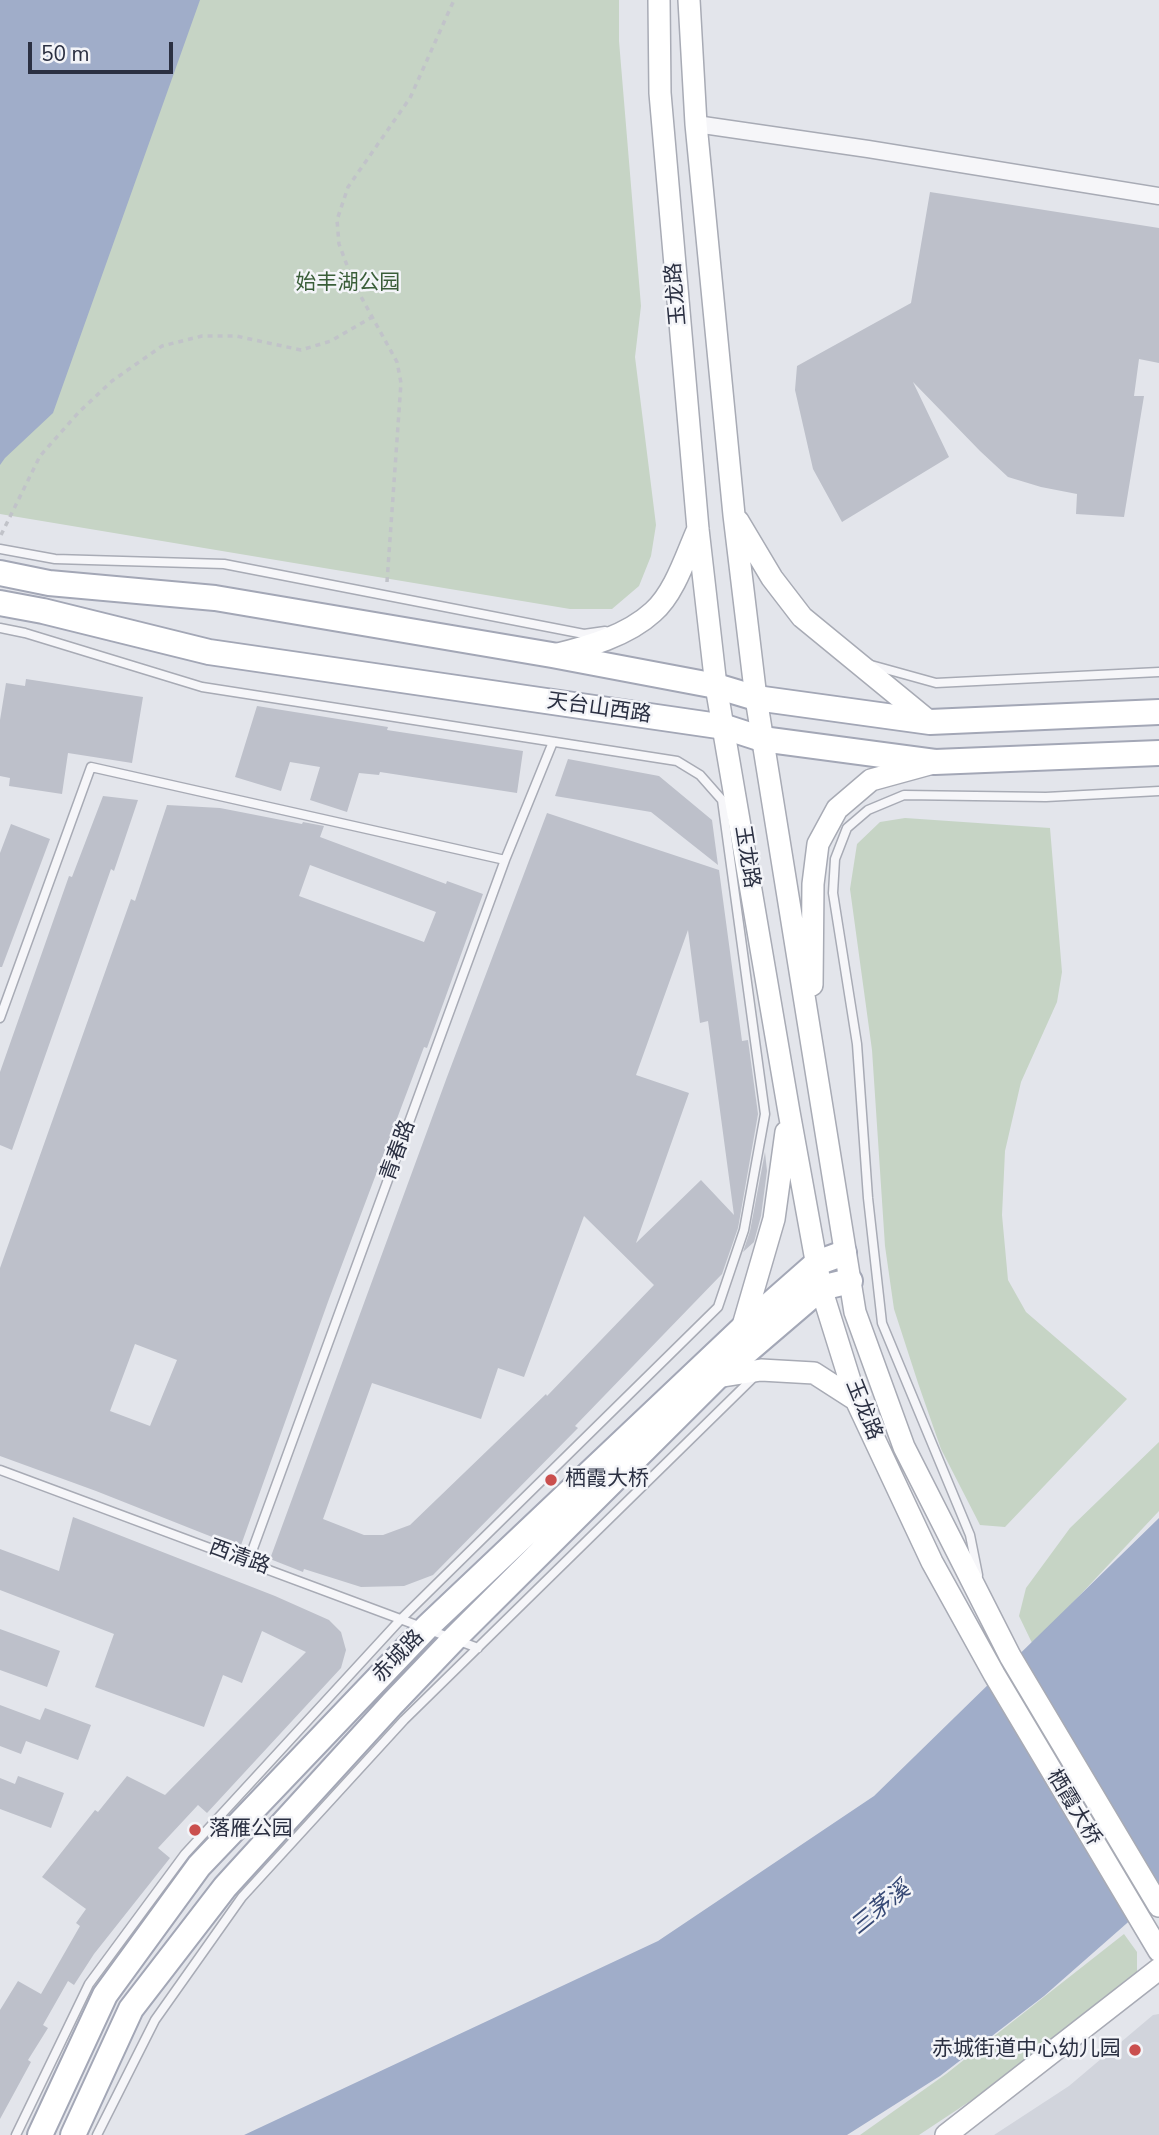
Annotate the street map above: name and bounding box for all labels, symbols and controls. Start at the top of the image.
scale bar [32,28,177,72]
text: 50 m [41,40,90,68]
street label: 玉龙路 [662,262,692,326]
park label: 始丰湖公园 [296,271,400,297]
street label: 天台山西路 [545,689,653,729]
street label: 玉龙路 [729,824,763,890]
street label: 青春路 [376,1117,422,1185]
street label: 玉龙路 [840,1376,886,1444]
place label: 栖霞大桥 [565,1467,649,1493]
marker: 栖霞大桥 [543,1472,559,1488]
street label: 西清路 [205,1535,273,1581]
street label: 赤城路 [368,1626,430,1688]
street label: 栖霞大桥 [1041,1766,1105,1850]
place label: 落雁公园 [209,1817,293,1843]
marker: 落雁公园 [187,1822,203,1838]
water label: 三茅溪 [846,1877,916,1941]
place label: 赤城街道中心幼儿园 [932,2037,1121,2063]
marker: 赤城街道中心幼儿园 [1127,2042,1143,2058]

